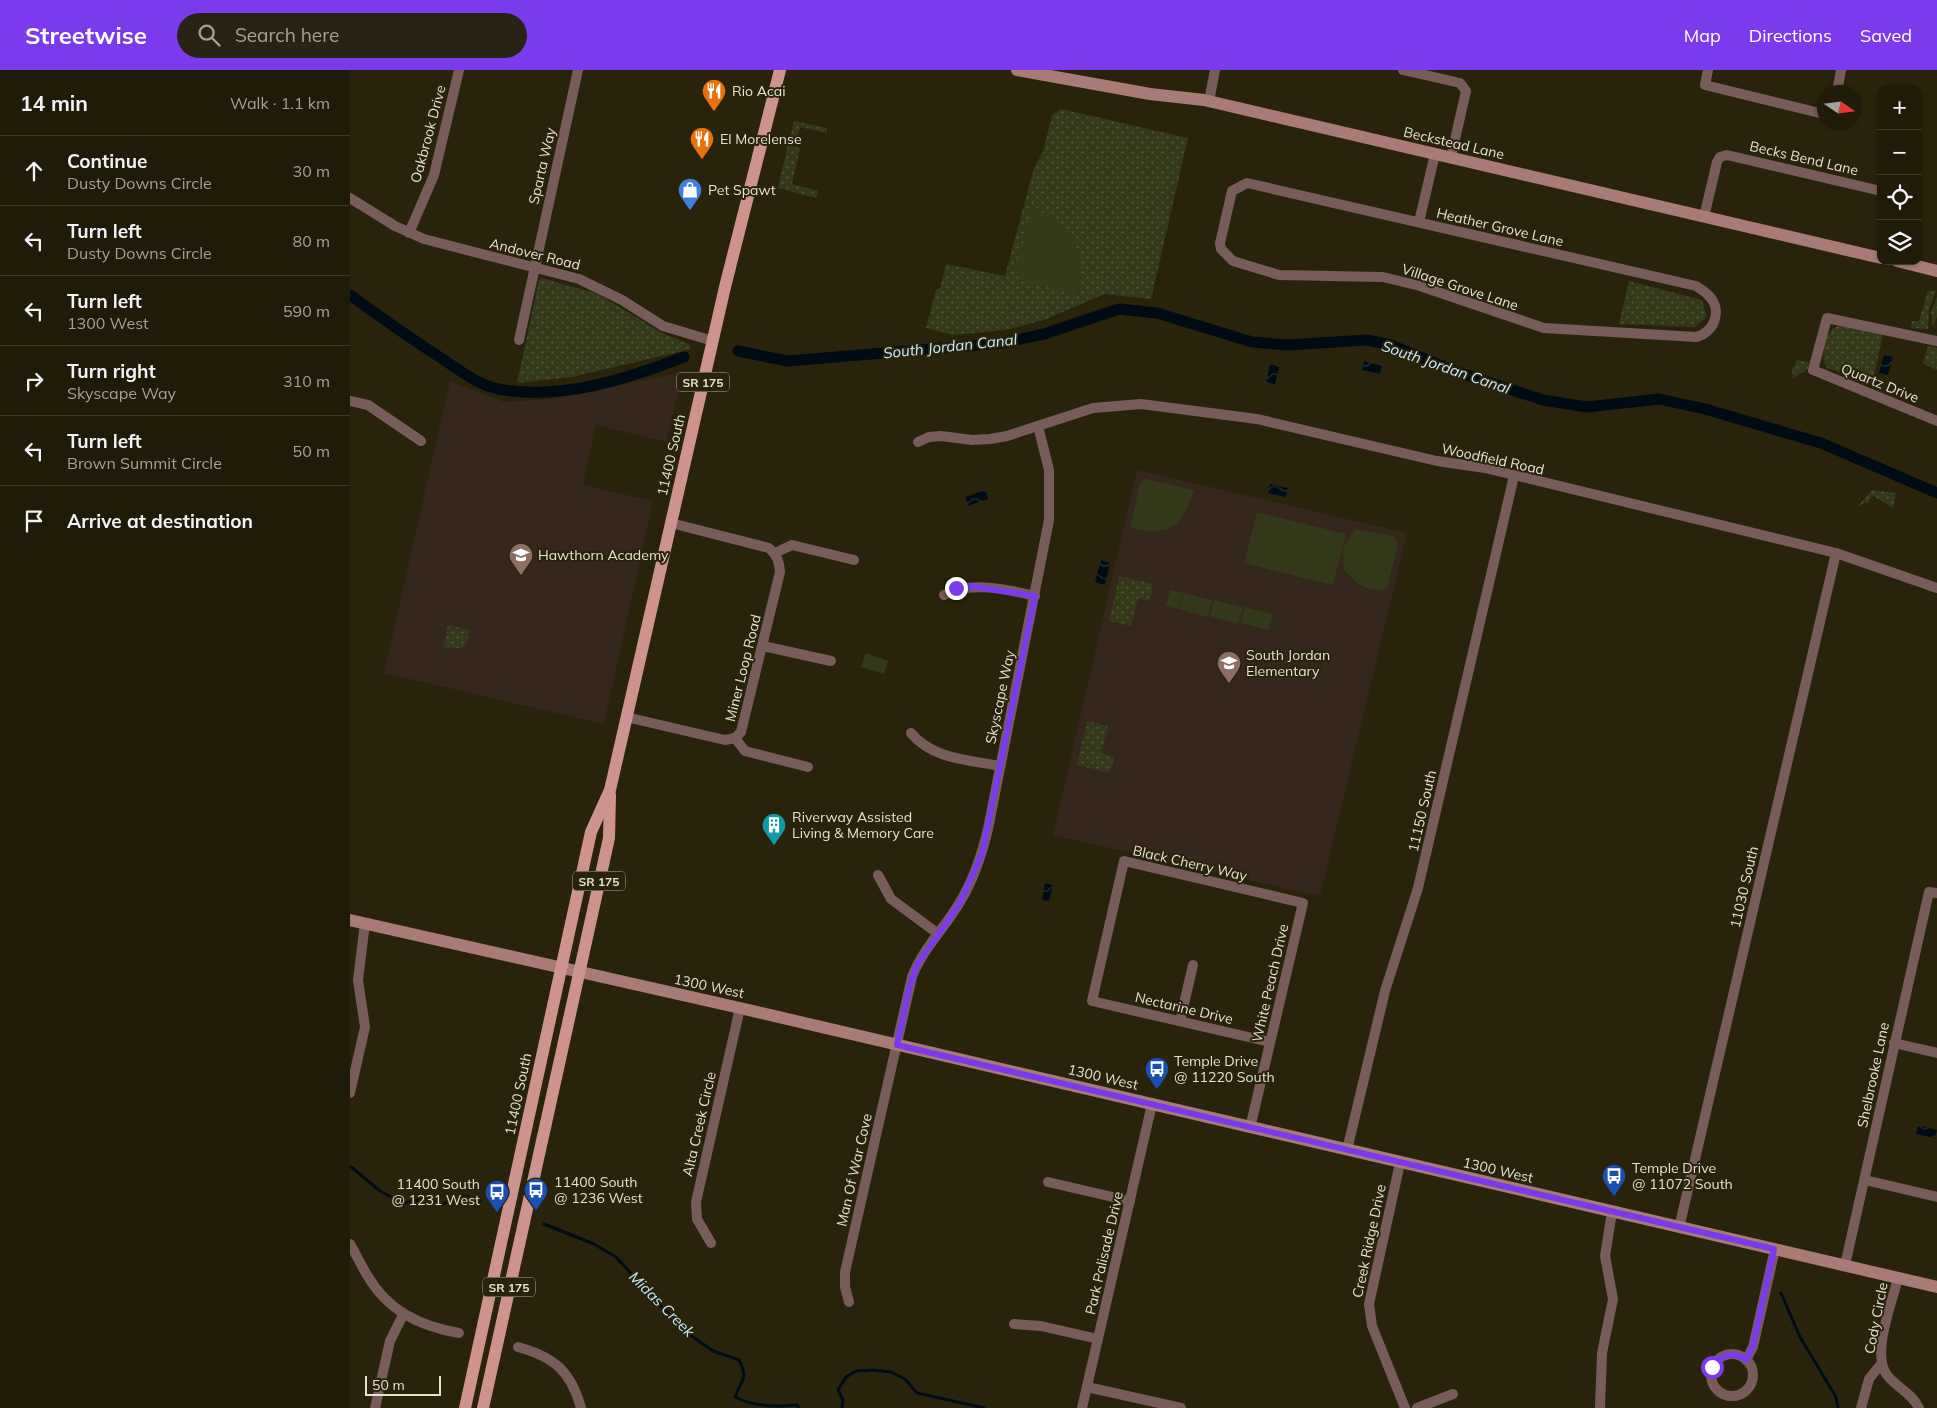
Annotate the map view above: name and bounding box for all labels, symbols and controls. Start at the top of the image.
search box [177,13,527,58]
text: Streetwise [25,20,147,50]
icon: search [195,21,223,49]
text: Search here [235,23,339,47]
text: Map [1684,24,1721,47]
text: Directions [1749,24,1832,47]
text: Saved [1860,24,1912,47]
restaurant icon: Rio Acai [701,78,727,112]
place label: Rio Acai [732,82,786,100]
street label: Oakbrook Drive [406,83,450,185]
north arrow [1817,85,1862,130]
map controls [1877,85,1922,265]
button: + [1877,85,1922,130]
text: 14 min [20,90,88,116]
text: Walk · 1.1 km [230,93,330,113]
street label: Beckstead Lane [1402,123,1506,163]
street label: Sparta Way [524,125,560,206]
restaurant icon: El Morelense [689,126,715,160]
place label: El Morelense [720,130,802,148]
button: − [1877,130,1922,175]
street label: Becks Bend Lane [1748,137,1860,179]
text: Continue [67,149,147,173]
icon: ahead [20,157,48,185]
text: 30 m [293,161,330,181]
text: Dusty Downs Circle [67,173,212,193]
button: locate [1877,175,1922,220]
shop icon: Pet Spawt [677,177,703,211]
place label: Pet Spawt [708,181,776,199]
street label: Heather Grove Lane [1435,204,1565,250]
text: Turn left [67,219,142,243]
button: layers [1877,220,1922,265]
icon: left [20,227,48,255]
text: 80 m [293,231,330,251]
street label: Andover Road [488,234,582,274]
text: Dusty Downs Circle [67,243,212,263]
street label: Village Grove Lane [1399,260,1521,314]
text: Turn left [67,289,142,313]
icon: left [20,297,48,325]
text: 590 m [283,301,330,321]
text: 1300 West [67,313,149,333]
water label: South Jordan Canal [882,329,1018,362]
water label: South Jordan Canal [1379,336,1513,398]
text: Turn right [67,359,156,383]
street label: Quartz Drive [1838,359,1922,407]
icon: right [20,367,48,395]
text: 310 m [283,371,330,391]
road number: SR 175 [677,372,729,392]
text: Skyscape Way [67,383,176,403]
street label: 11400 South [653,412,689,498]
text: Turn left [67,429,142,453]
icon: left [20,437,48,465]
street label: Woodfield Road [1440,439,1546,479]
text: 50 m [293,441,330,461]
text: Brown Summit Circle [67,453,222,473]
icon: arrive [20,507,48,535]
text: Arrive at destination [67,509,253,533]
school or university icon: Hawthorn Academy [508,542,534,576]
place label: Hawthorn Academy [538,546,669,564]
route end [945,577,968,600]
street label: Miner Loop Road [721,613,765,723]
place label: South Jordan Elementary [1246,646,1330,680]
street label: Skyscape Way [981,648,1019,746]
school or university icon: South Jordan Elementary [1216,650,1242,684]
street label: 11150 South [1404,768,1440,854]
place label: Riverway Assisted Living & Memory Care [792,808,934,842]
building icon: Riverway Assisted Living & Memory Care [761,812,787,846]
street label: Black Cherry Way [1131,841,1249,885]
street label: 11030 South [1726,844,1762,930]
road number: SR 175 [573,871,625,890]
street label: White Peach Drive [1248,922,1292,1044]
street label: 1300 West [672,970,746,1002]
street label: Nectarine Drive [1133,988,1235,1028]
street label: Shelbrooke Lane [1853,1021,1893,1129]
street label: 11400 South [501,1051,535,1137]
place label: Temple Drive @ 11220 South [1174,1052,1275,1086]
bus stop icon: Temple Drive @ 11220 South [1144,1056,1170,1090]
street label: 1300 West [1066,1060,1140,1094]
street label: Alta Creek Circle [678,1070,720,1178]
street label: Man Of War Cove [832,1112,876,1228]
street label: 1300 West [1461,1153,1535,1187]
place label: Temple Drive @ 11072 South [1632,1159,1733,1193]
bus stop icon: Temple Drive @ 11072 South [1601,1163,1627,1197]
place label: 11400 South @ 1236 West [554,1173,643,1207]
place label: 11400 South @ 1231 West [391,1175,480,1209]
bus stop icon: 11400 South @ 1236 West [523,1177,549,1211]
bus stop icon: 11400 South @ 1231 West [484,1179,510,1213]
street label: Creek Ridge Drive [1348,1183,1390,1299]
street label: Park Palisade Drive [1081,1190,1127,1316]
water label: Midas Creek [625,1267,700,1342]
road number: SR 175 [483,1278,535,1296]
street label: Cody Circle [1860,1281,1892,1355]
route start [1701,1356,1724,1379]
scale bar [365,1373,441,1396]
text: 50 m [372,1376,405,1394]

